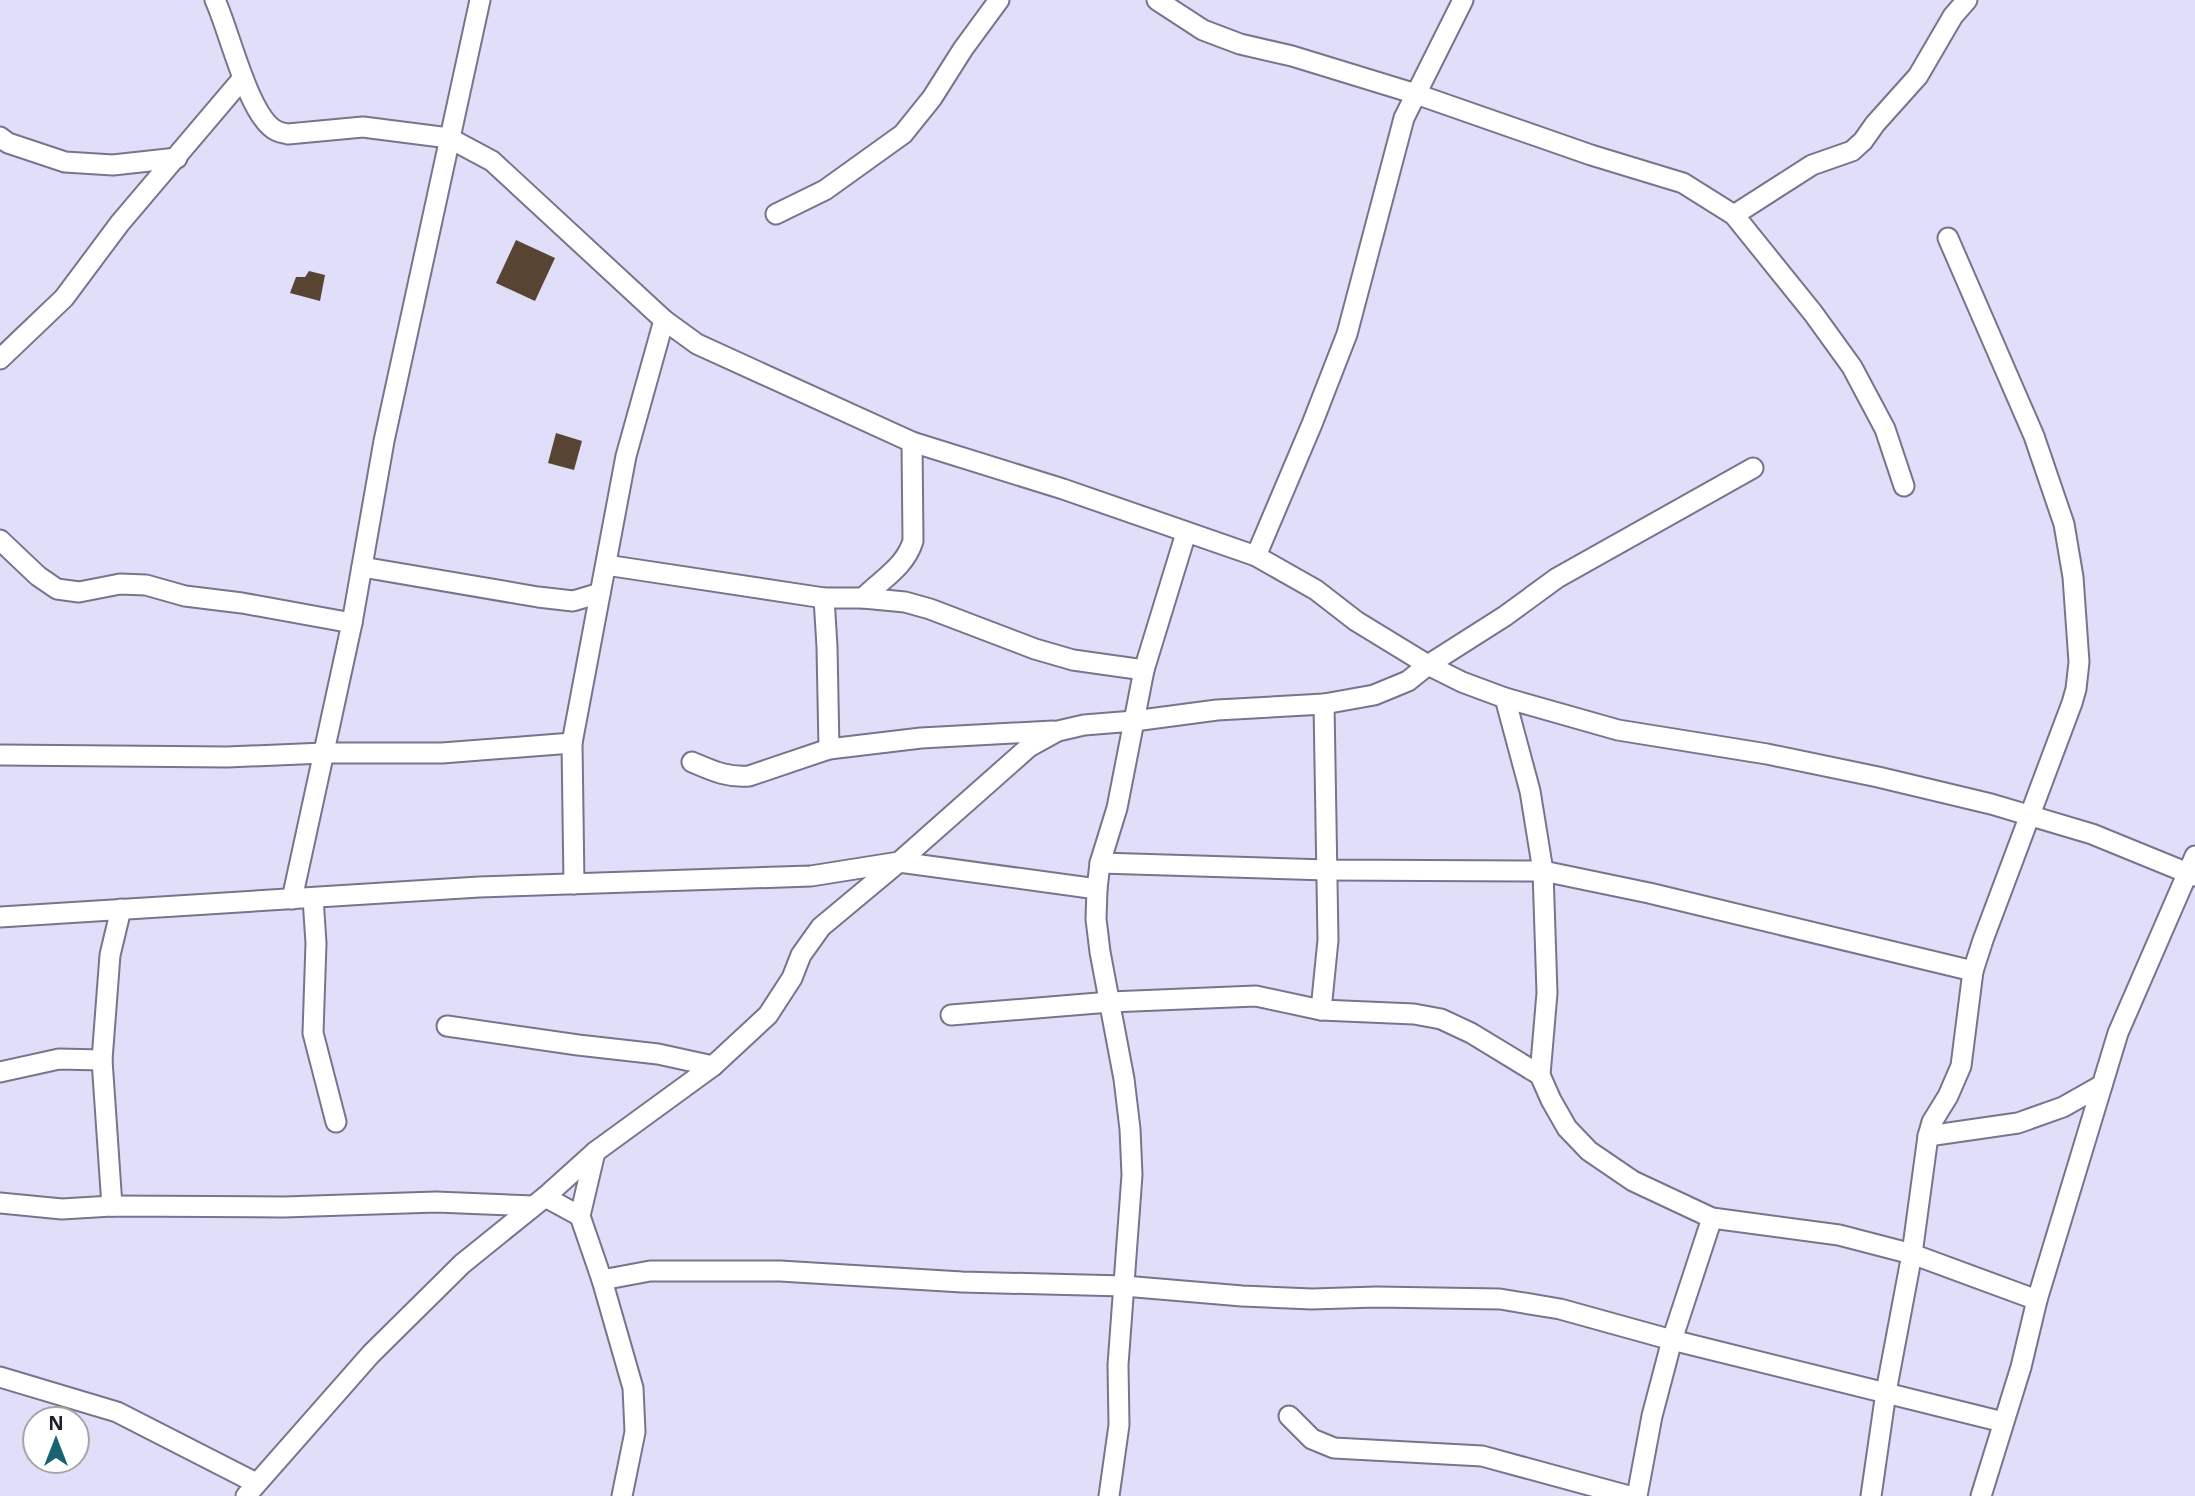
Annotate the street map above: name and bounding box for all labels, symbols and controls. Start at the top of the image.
north arrow [21,1405,91,1475]
text: N [48,1410,64,1436]

